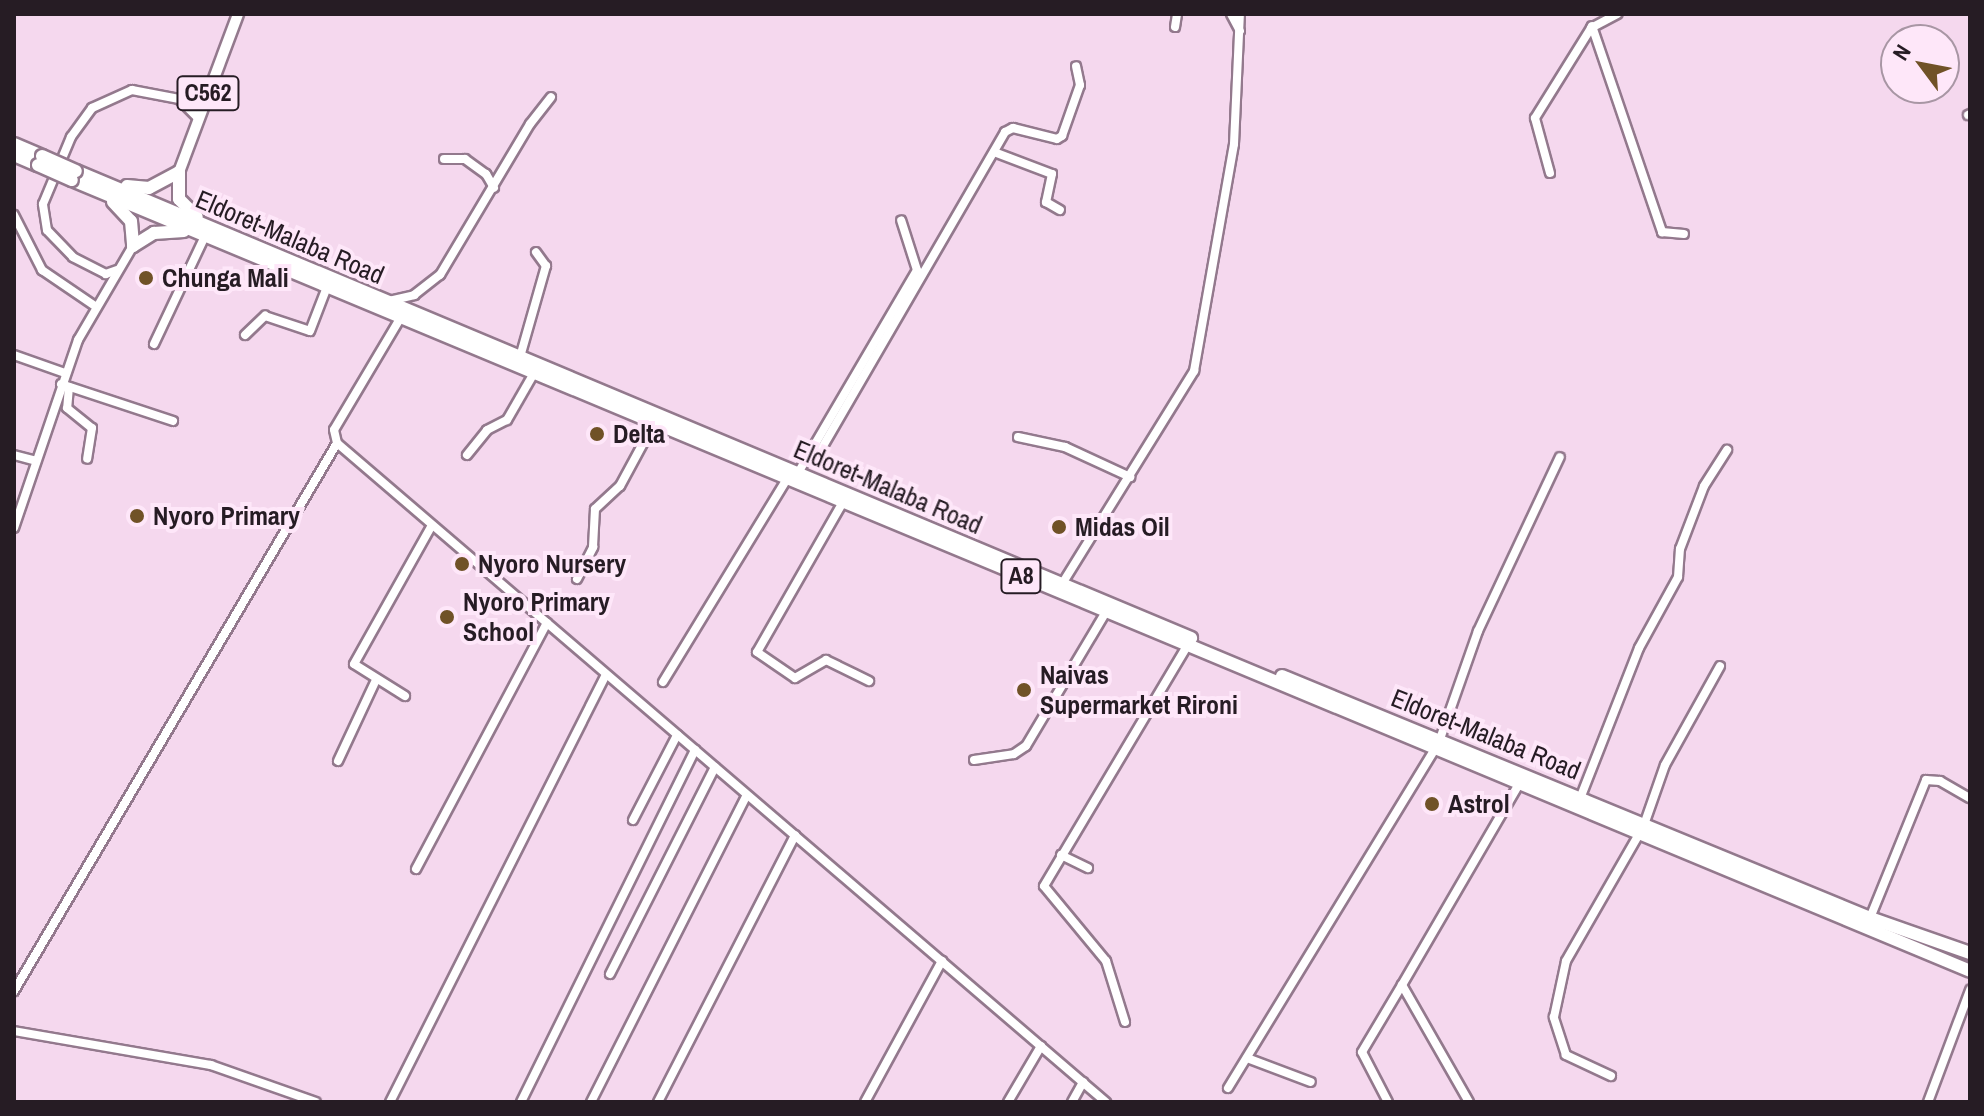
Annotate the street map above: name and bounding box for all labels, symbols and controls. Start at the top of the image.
north arrow [1880,24,1960,104]
text: N [1885,39,1918,66]
road number: C562 [176,73,240,113]
street label: Eldoret-Malaba Road [191,183,389,291]
place label: Chunga Mali [162,262,289,294]
marker: Chunga Mali [137,269,155,287]
place label: Delta [613,418,665,450]
marker: Delta [588,425,606,443]
street label: Eldoret-Malaba Road [789,433,987,541]
place label: Nyoro Primary [153,500,300,532]
marker: Nyoro Primary [128,507,146,525]
place label: Midas Oil [1075,511,1170,543]
marker: Midas Oil [1050,518,1068,536]
place label: Nyoro Nursery [478,548,626,580]
marker: Nyoro Nursery [453,555,471,573]
road number: A8 [999,556,1043,596]
place label: Nyoro Primary School [463,586,610,648]
marker: Nyoro Primary School [438,608,456,626]
place label: Naivas Supermarket Rironi [1040,659,1238,720]
marker: Naivas Supermarket Rironi [1015,681,1033,699]
street label: Eldoret-Malaba Road [1387,682,1585,786]
place label: Astrol [1448,788,1510,820]
marker: Astrol [1423,795,1441,813]

